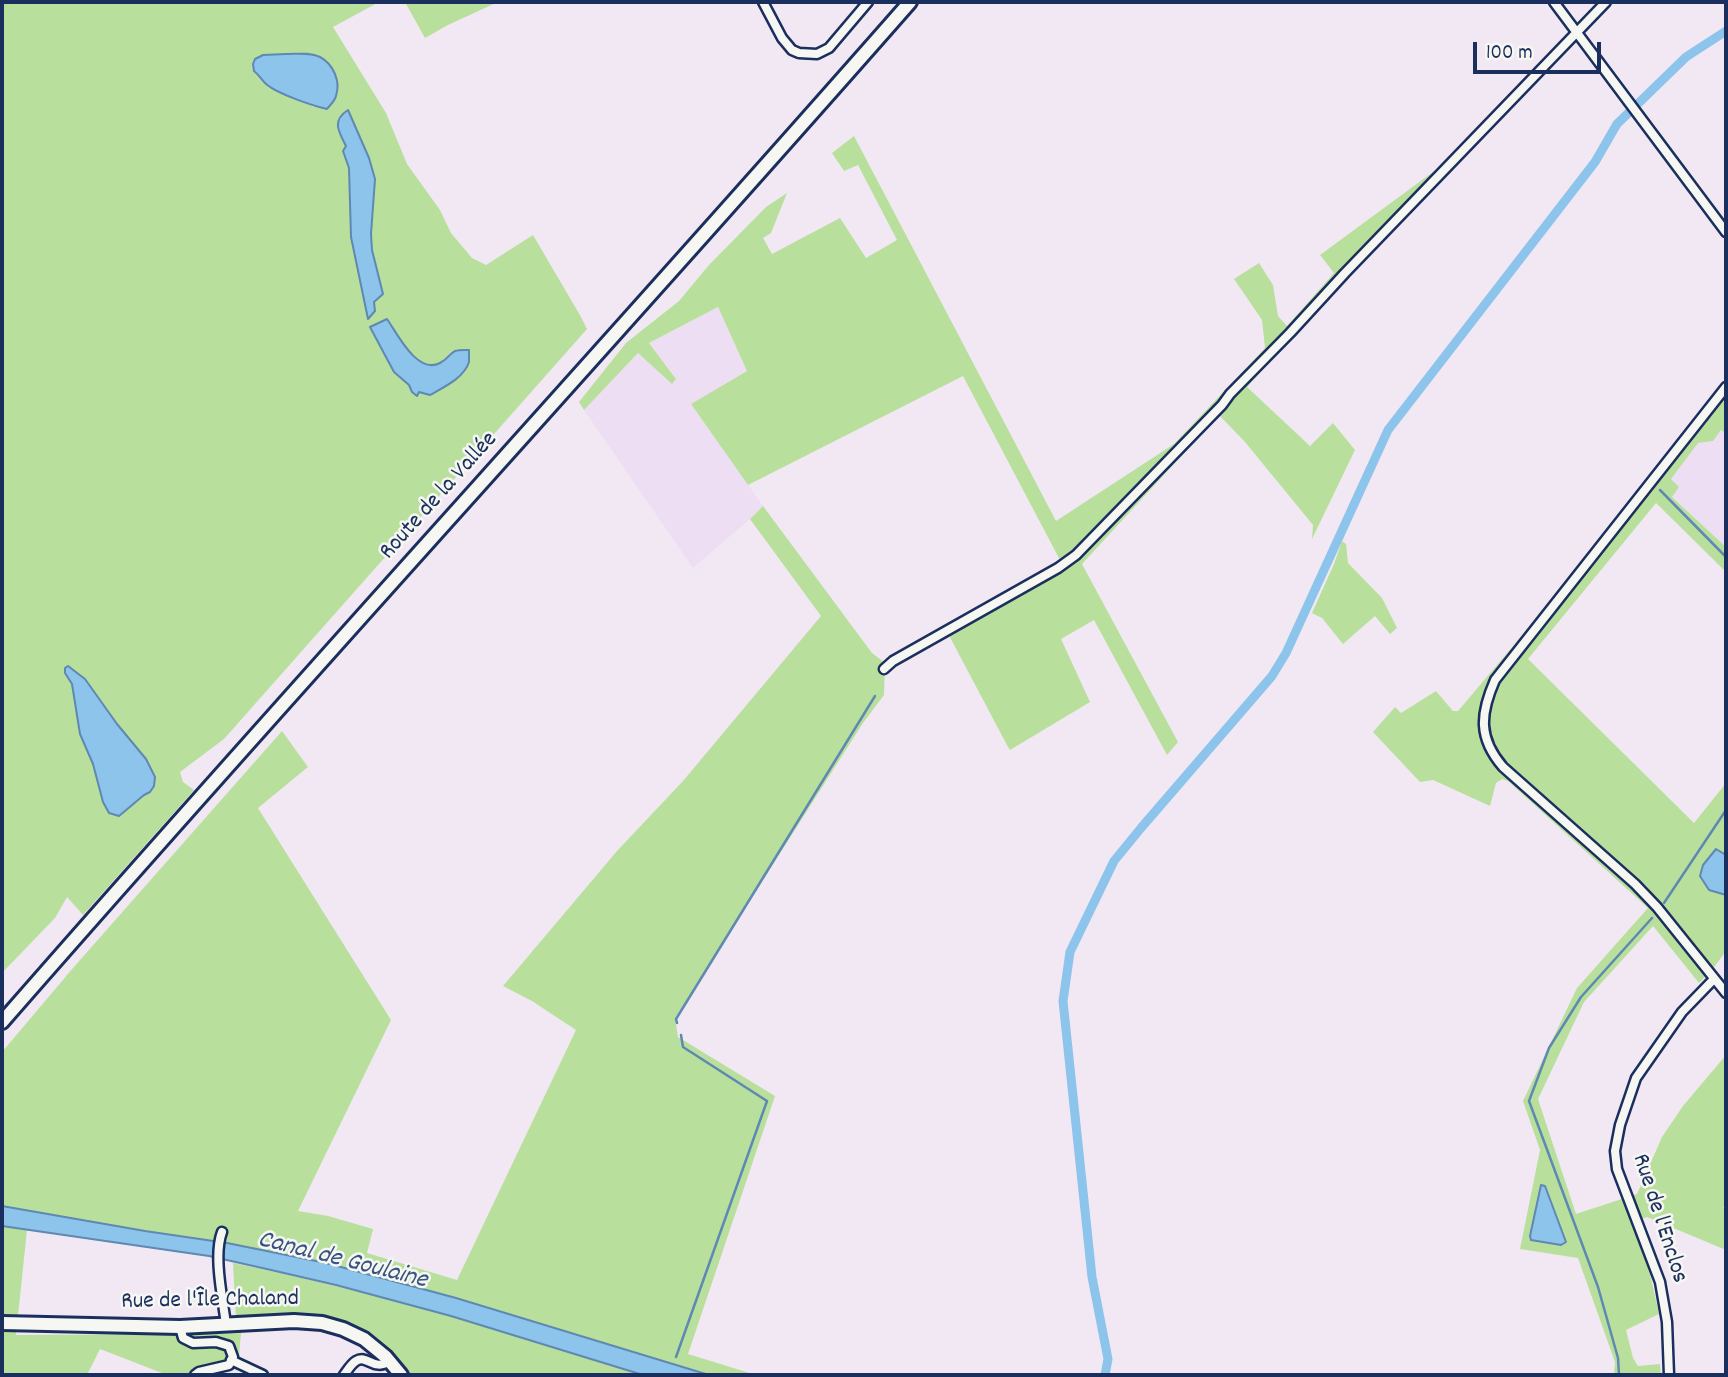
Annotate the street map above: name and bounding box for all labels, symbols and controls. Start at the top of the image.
scale bar [1476,28,1604,72]
text: 100 m [1486,39,1533,69]
street label: Route de la Vallée [375,427,505,567]
street label: Rue de l'Enclos [1624,1151,1692,1287]
water label: Canal de Goulaine [254,1226,430,1298]
street label: Rue de l'Île Chaland [121,1286,299,1318]

